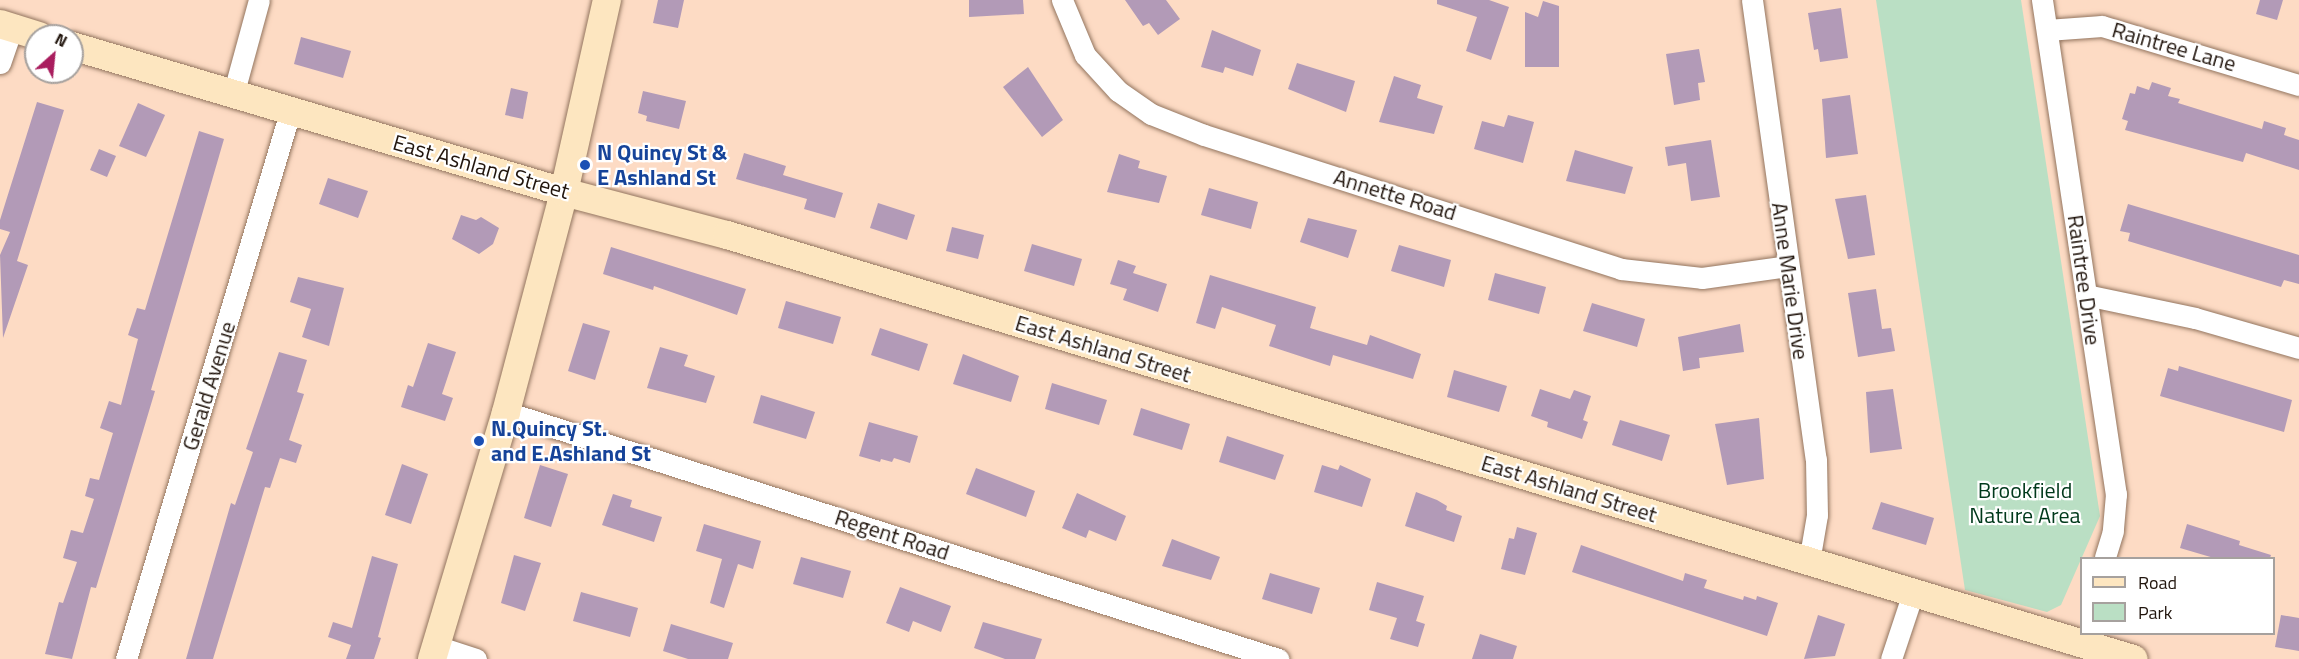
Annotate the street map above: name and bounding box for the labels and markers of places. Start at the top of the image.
place label: N Quincy St & E Ashland St [597,139,727,190]
marker: N Quincy St & E Ashland St [578,158,592,172]
place label: N.Quincy St. and E.Ashland St [491,415,651,466]
marker: N.Quincy St. and E.Ashland St [472,434,486,448]

